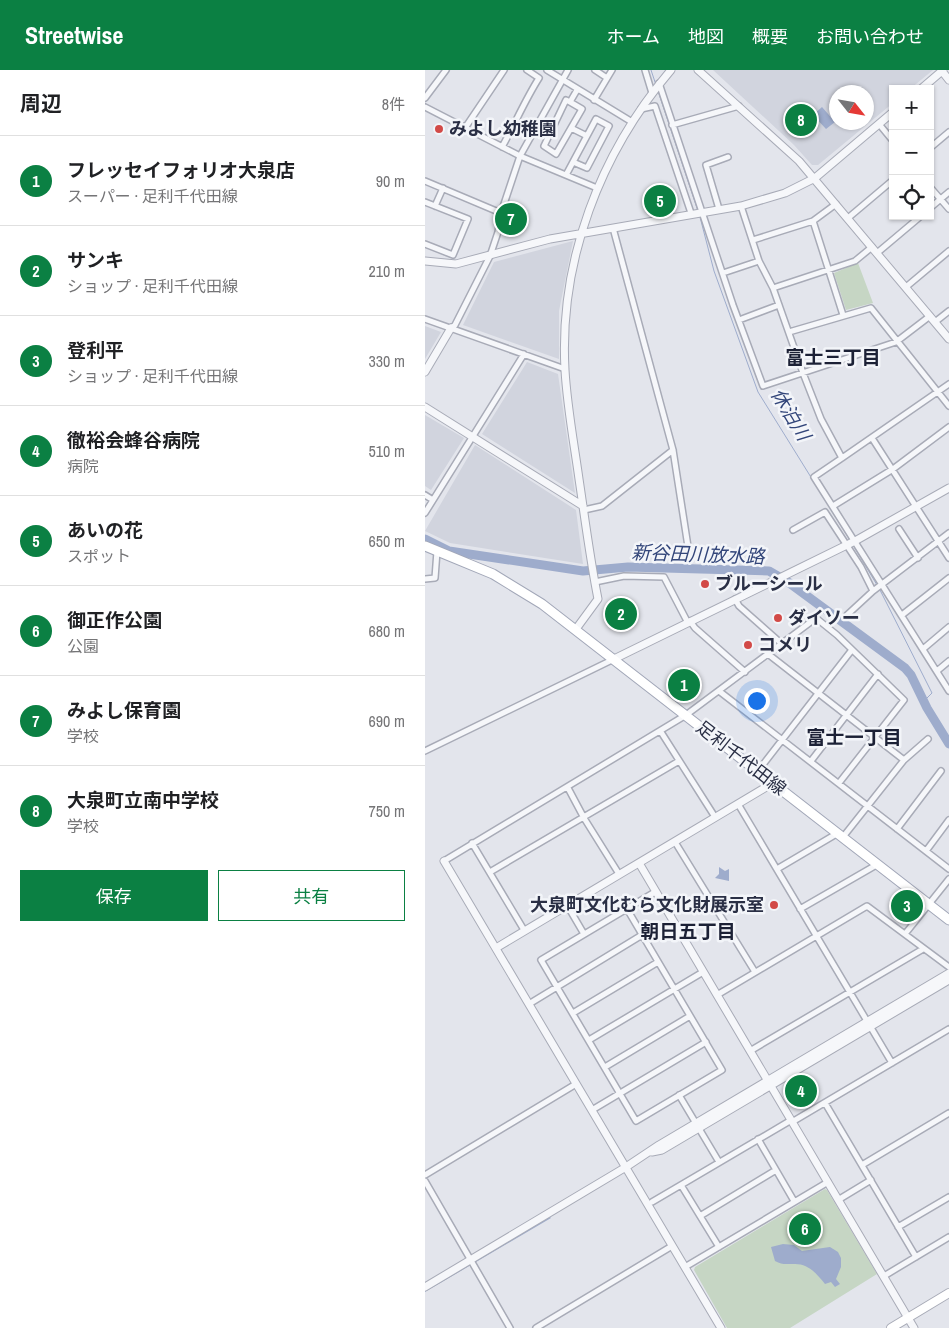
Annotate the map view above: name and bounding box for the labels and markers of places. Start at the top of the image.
pin: 8 [785,101,817,139]
place label: みよし幼稚園 [449,116,557,141]
marker: みよし幼稚園 [433,123,445,135]
pin: 5 [644,182,676,220]
pin: 7 [495,200,527,238]
place label: ブルーシール [715,571,823,596]
marker: ブルーシール [699,578,711,590]
pin: 2 [605,595,637,633]
place label: ダイソー [788,605,860,630]
marker: ダイソー [772,612,784,624]
place label: コメリ [758,632,812,657]
marker: コメリ [742,639,754,651]
pin: 1 [668,666,700,704]
pin: 3 [891,887,923,925]
place label: 大泉町文化むら文化財展示室 [530,892,764,917]
marker: 大泉町文化むら文化財展示室 [768,899,780,911]
pin: 4 [785,1072,817,1110]
pin: 6 [789,1210,821,1248]

